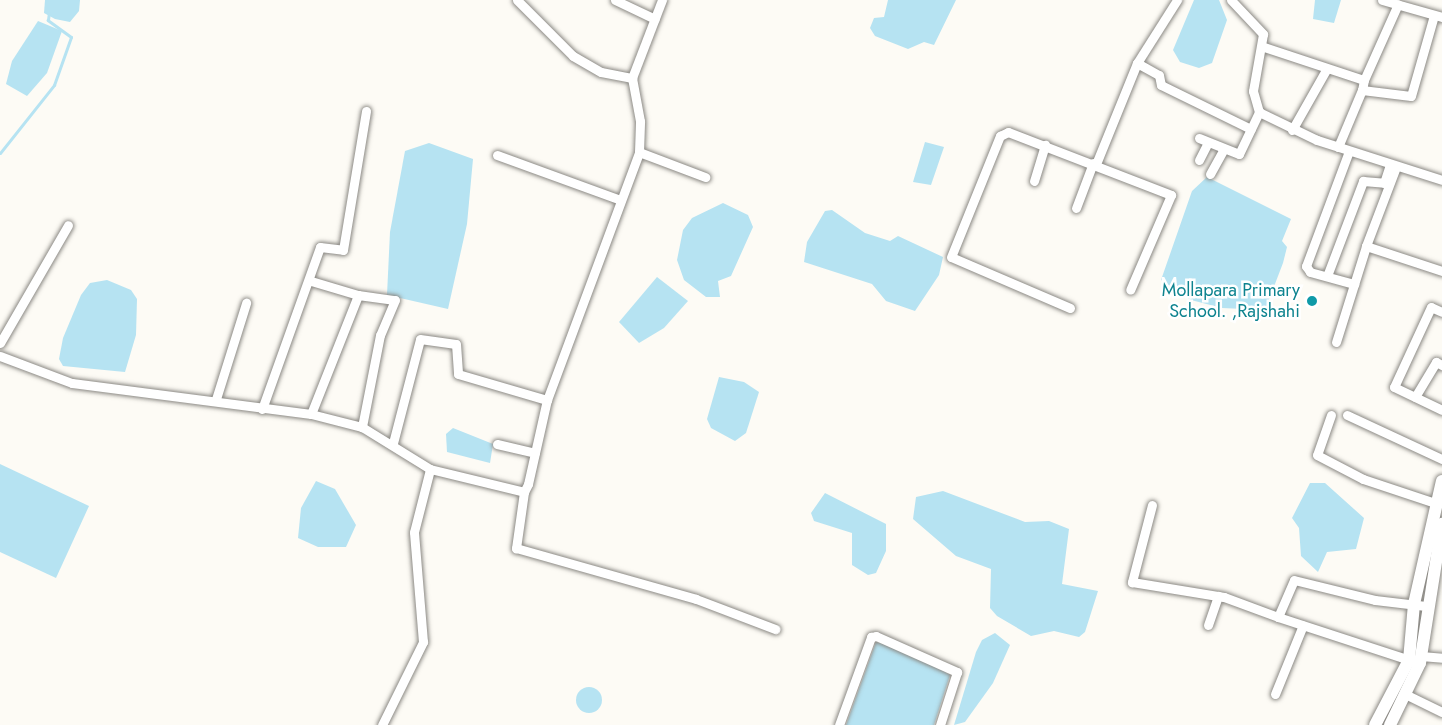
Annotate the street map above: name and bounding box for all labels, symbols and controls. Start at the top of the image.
place label: Mollapara Primary School. ,Rajshahi [1162,280,1300,322]
marker: Mollapara Primary School. ,Rajshahi [1305,294,1319,308]

